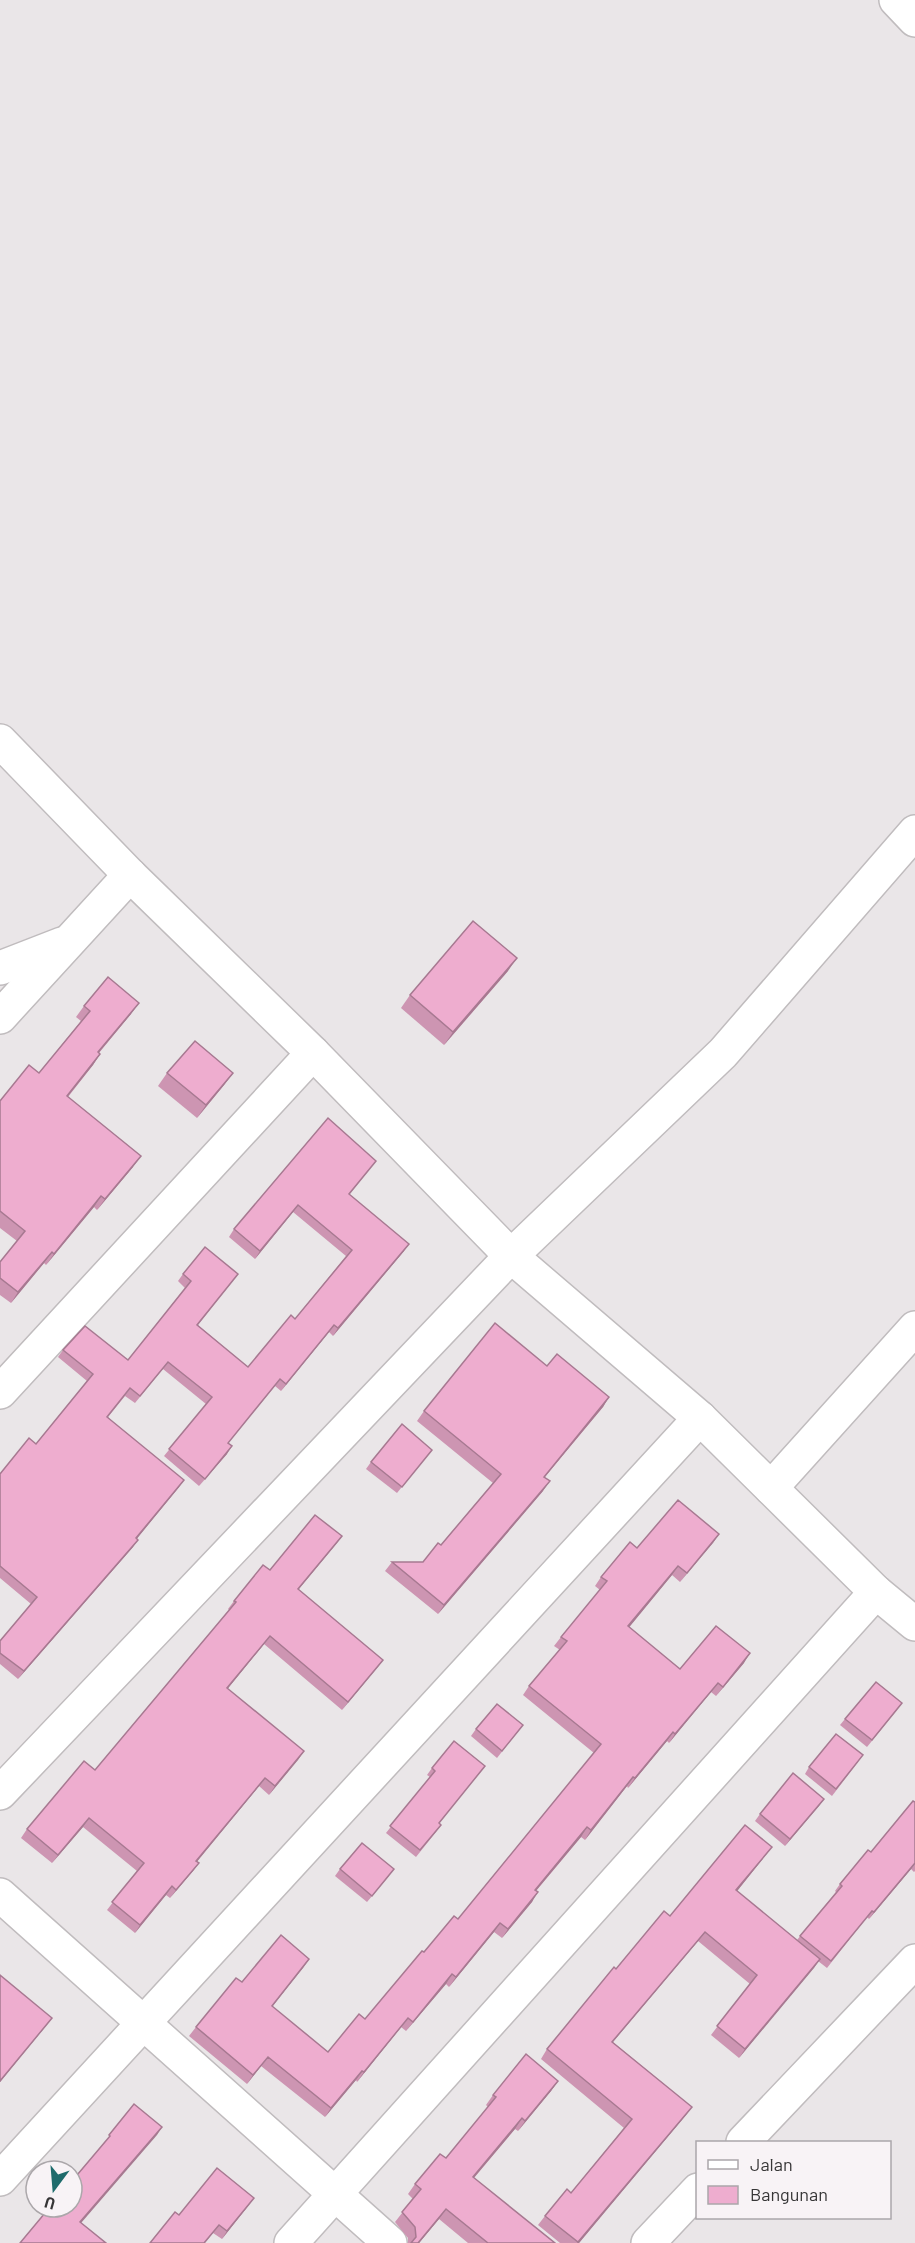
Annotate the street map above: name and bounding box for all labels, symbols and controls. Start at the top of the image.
legend [696,2141,891,2219]
text: Jalan [750,2153,793,2175]
north arrow [24,2159,84,2219]
text: Bangunan [750,2183,828,2205]
text: U [42,2193,57,2214]

